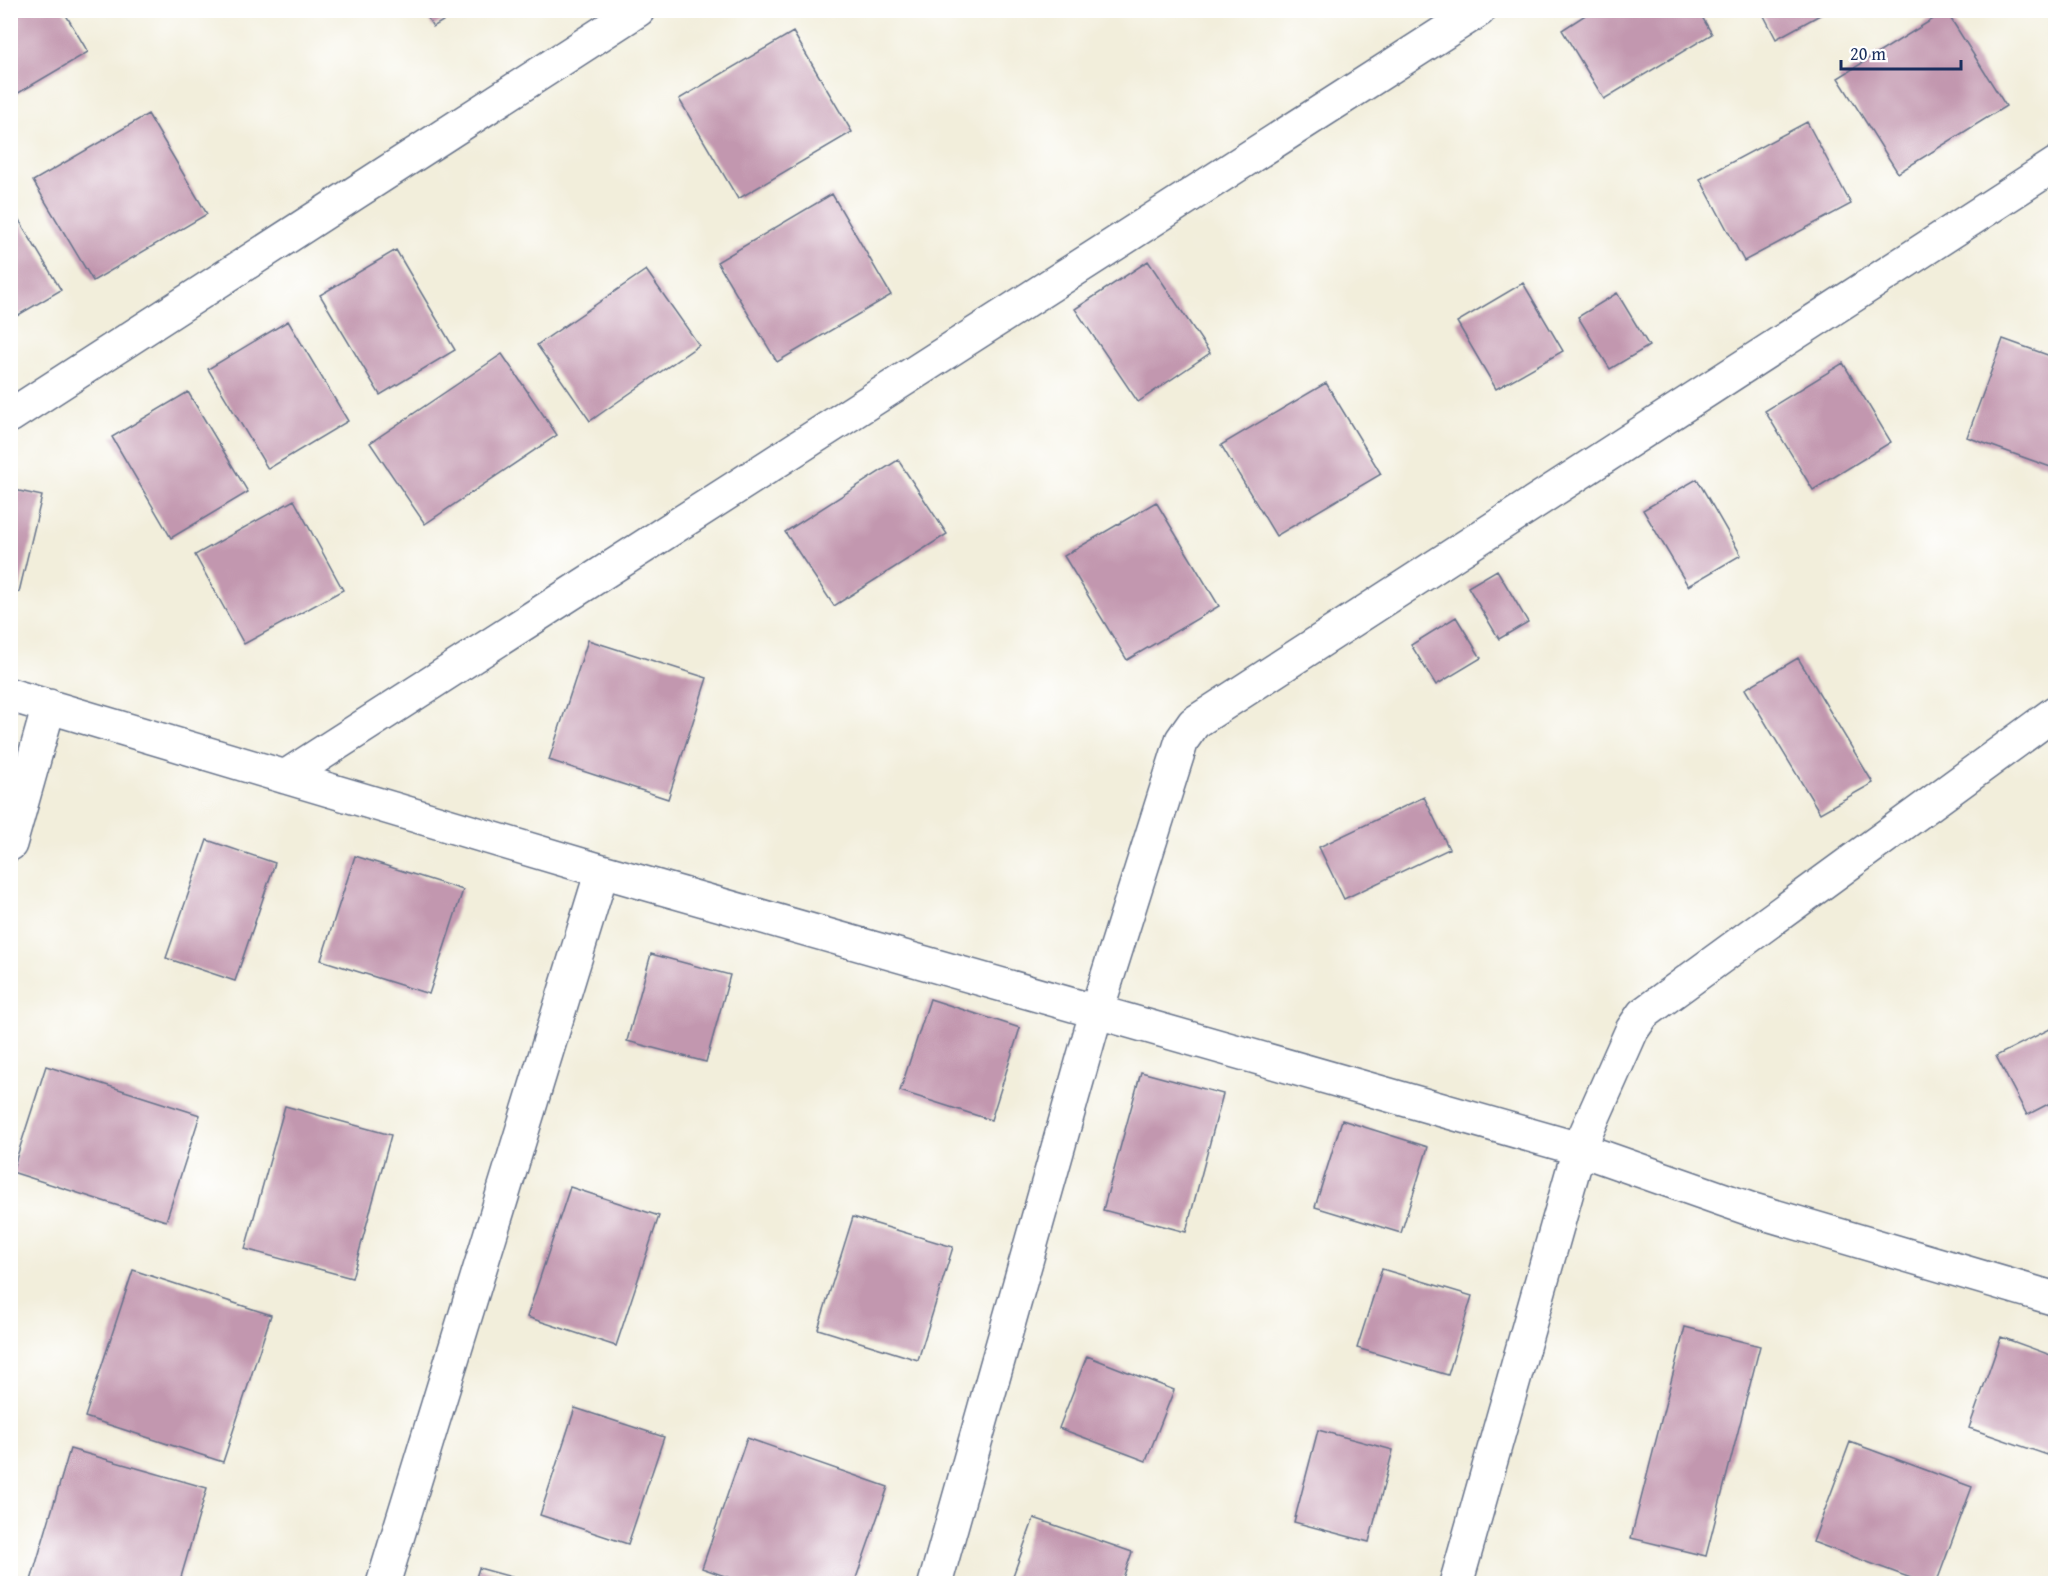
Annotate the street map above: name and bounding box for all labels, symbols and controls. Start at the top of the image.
scale bar [1841,33,1961,71]
text: 20 m [1850,40,1886,67]

